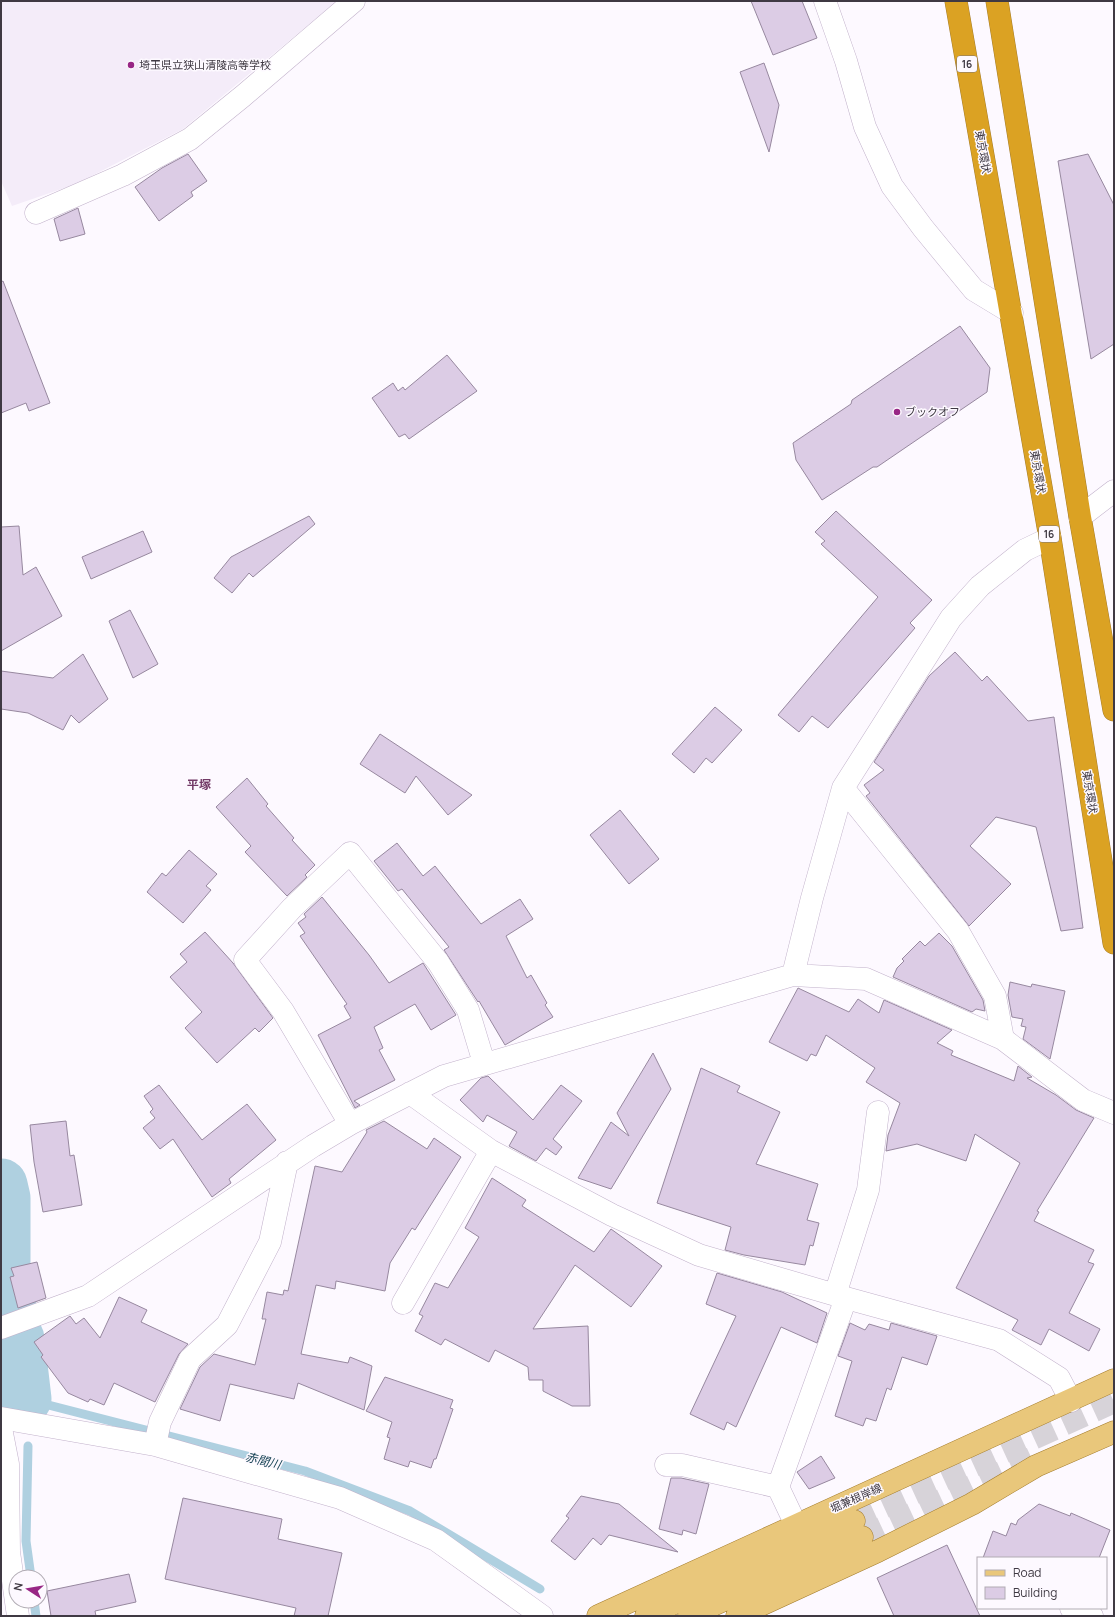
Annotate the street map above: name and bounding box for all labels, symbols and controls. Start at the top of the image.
road number: 16 [957,56,977,72]
place label: 埼玉県立狭山清陵高等学校 [139,57,271,72]
marker: 埼玉県立狭山清陵高等学校 [126,60,136,70]
street label: 東京環状 [972,129,995,176]
place label: ブックオフ [905,404,960,419]
marker: ブックオフ [892,407,902,417]
street label: 東京環状 [1027,449,1050,496]
road number: 16 [1039,526,1059,542]
street label: 東京環状 [1080,769,1101,816]
district label: 平塚 [187,776,211,793]
water label: 赤間川 [244,1448,285,1474]
street label: 堀兼根岸線 [828,1480,884,1516]
legend [977,1557,1107,1609]
text: Road [1013,1564,1041,1581]
north arrow [8,1569,48,1609]
text: N [10,1581,26,1592]
text: Building [1013,1584,1057,1601]

